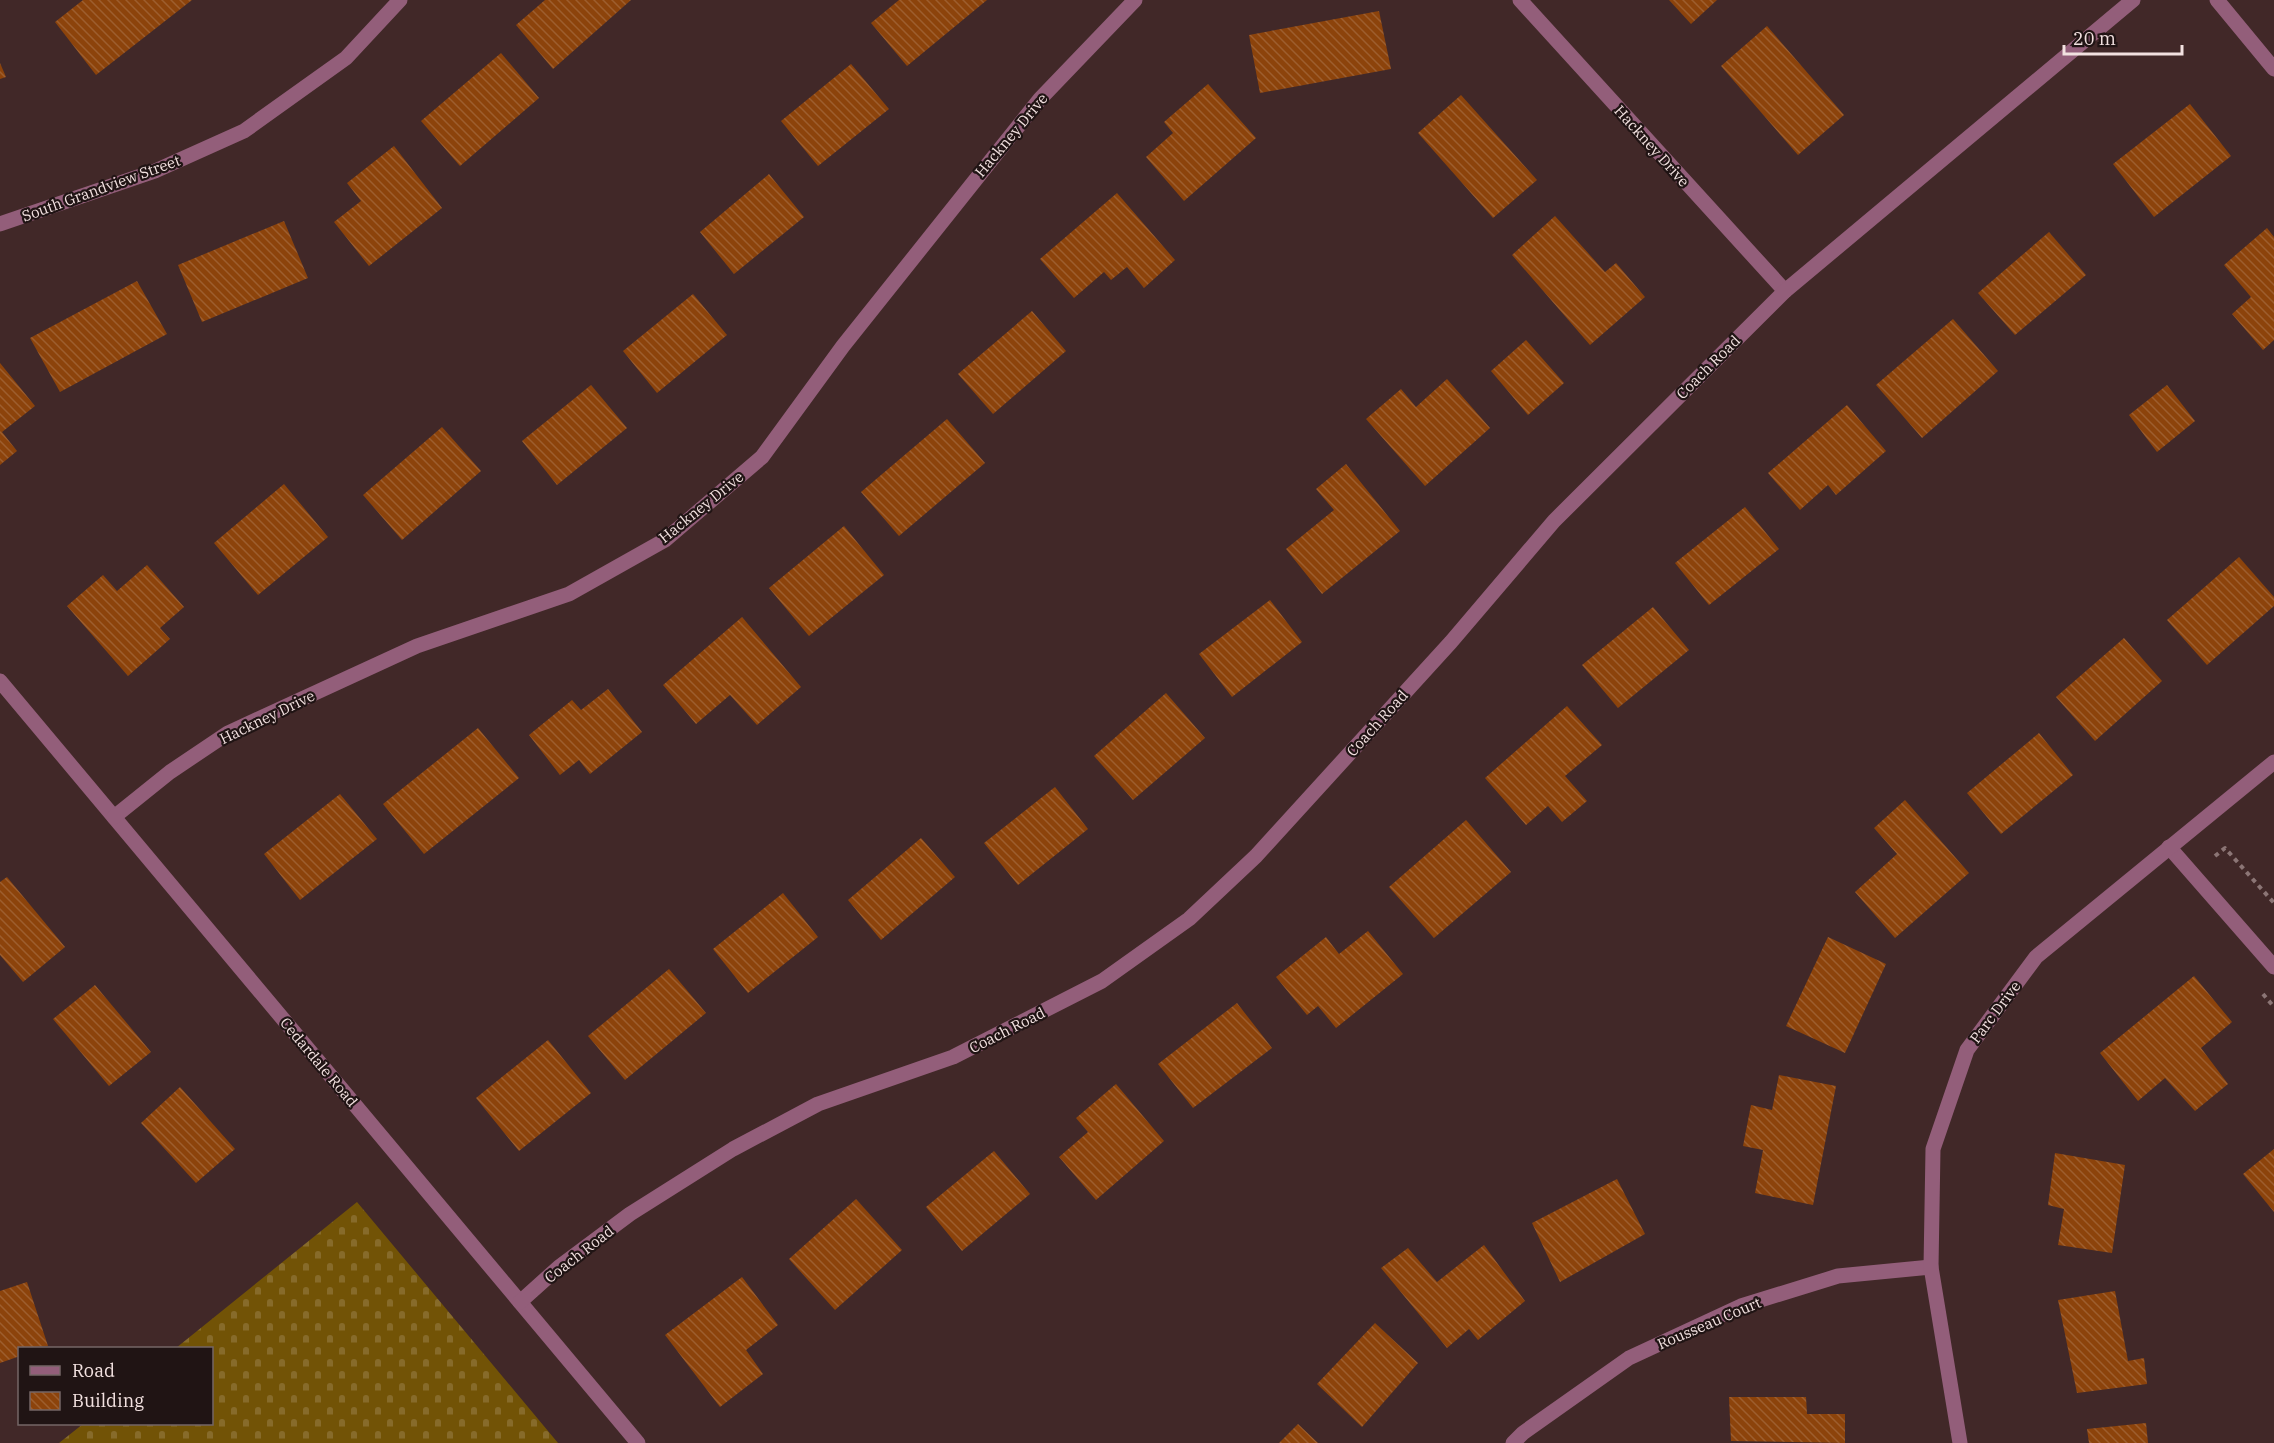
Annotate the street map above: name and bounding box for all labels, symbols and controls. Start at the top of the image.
scale bar [2064,18,2182,56]
text: 20 m [2073,27,2116,50]
street label: Hackney Drive [970,89,1052,181]
street label: Hackney Drive [1610,101,1694,191]
street label: South Grandview Street [19,150,183,226]
street label: Coach Road [1672,331,1744,403]
street label: Hackney Drive [655,467,747,547]
street label: Hackney Drive [216,686,318,748]
street label: Coach Road [1342,686,1412,760]
street label: Parc Drive [1965,977,2025,1047]
street label: Coach Road [966,1003,1048,1057]
street label: Cedardale Road [276,1013,362,1111]
street label: Coach Road [541,1221,617,1287]
street label: Rousseau Court [1654,1293,1764,1353]
legend [18,1347,213,1425]
text: Road [72,1359,115,1382]
text: Building [72,1389,144,1412]

